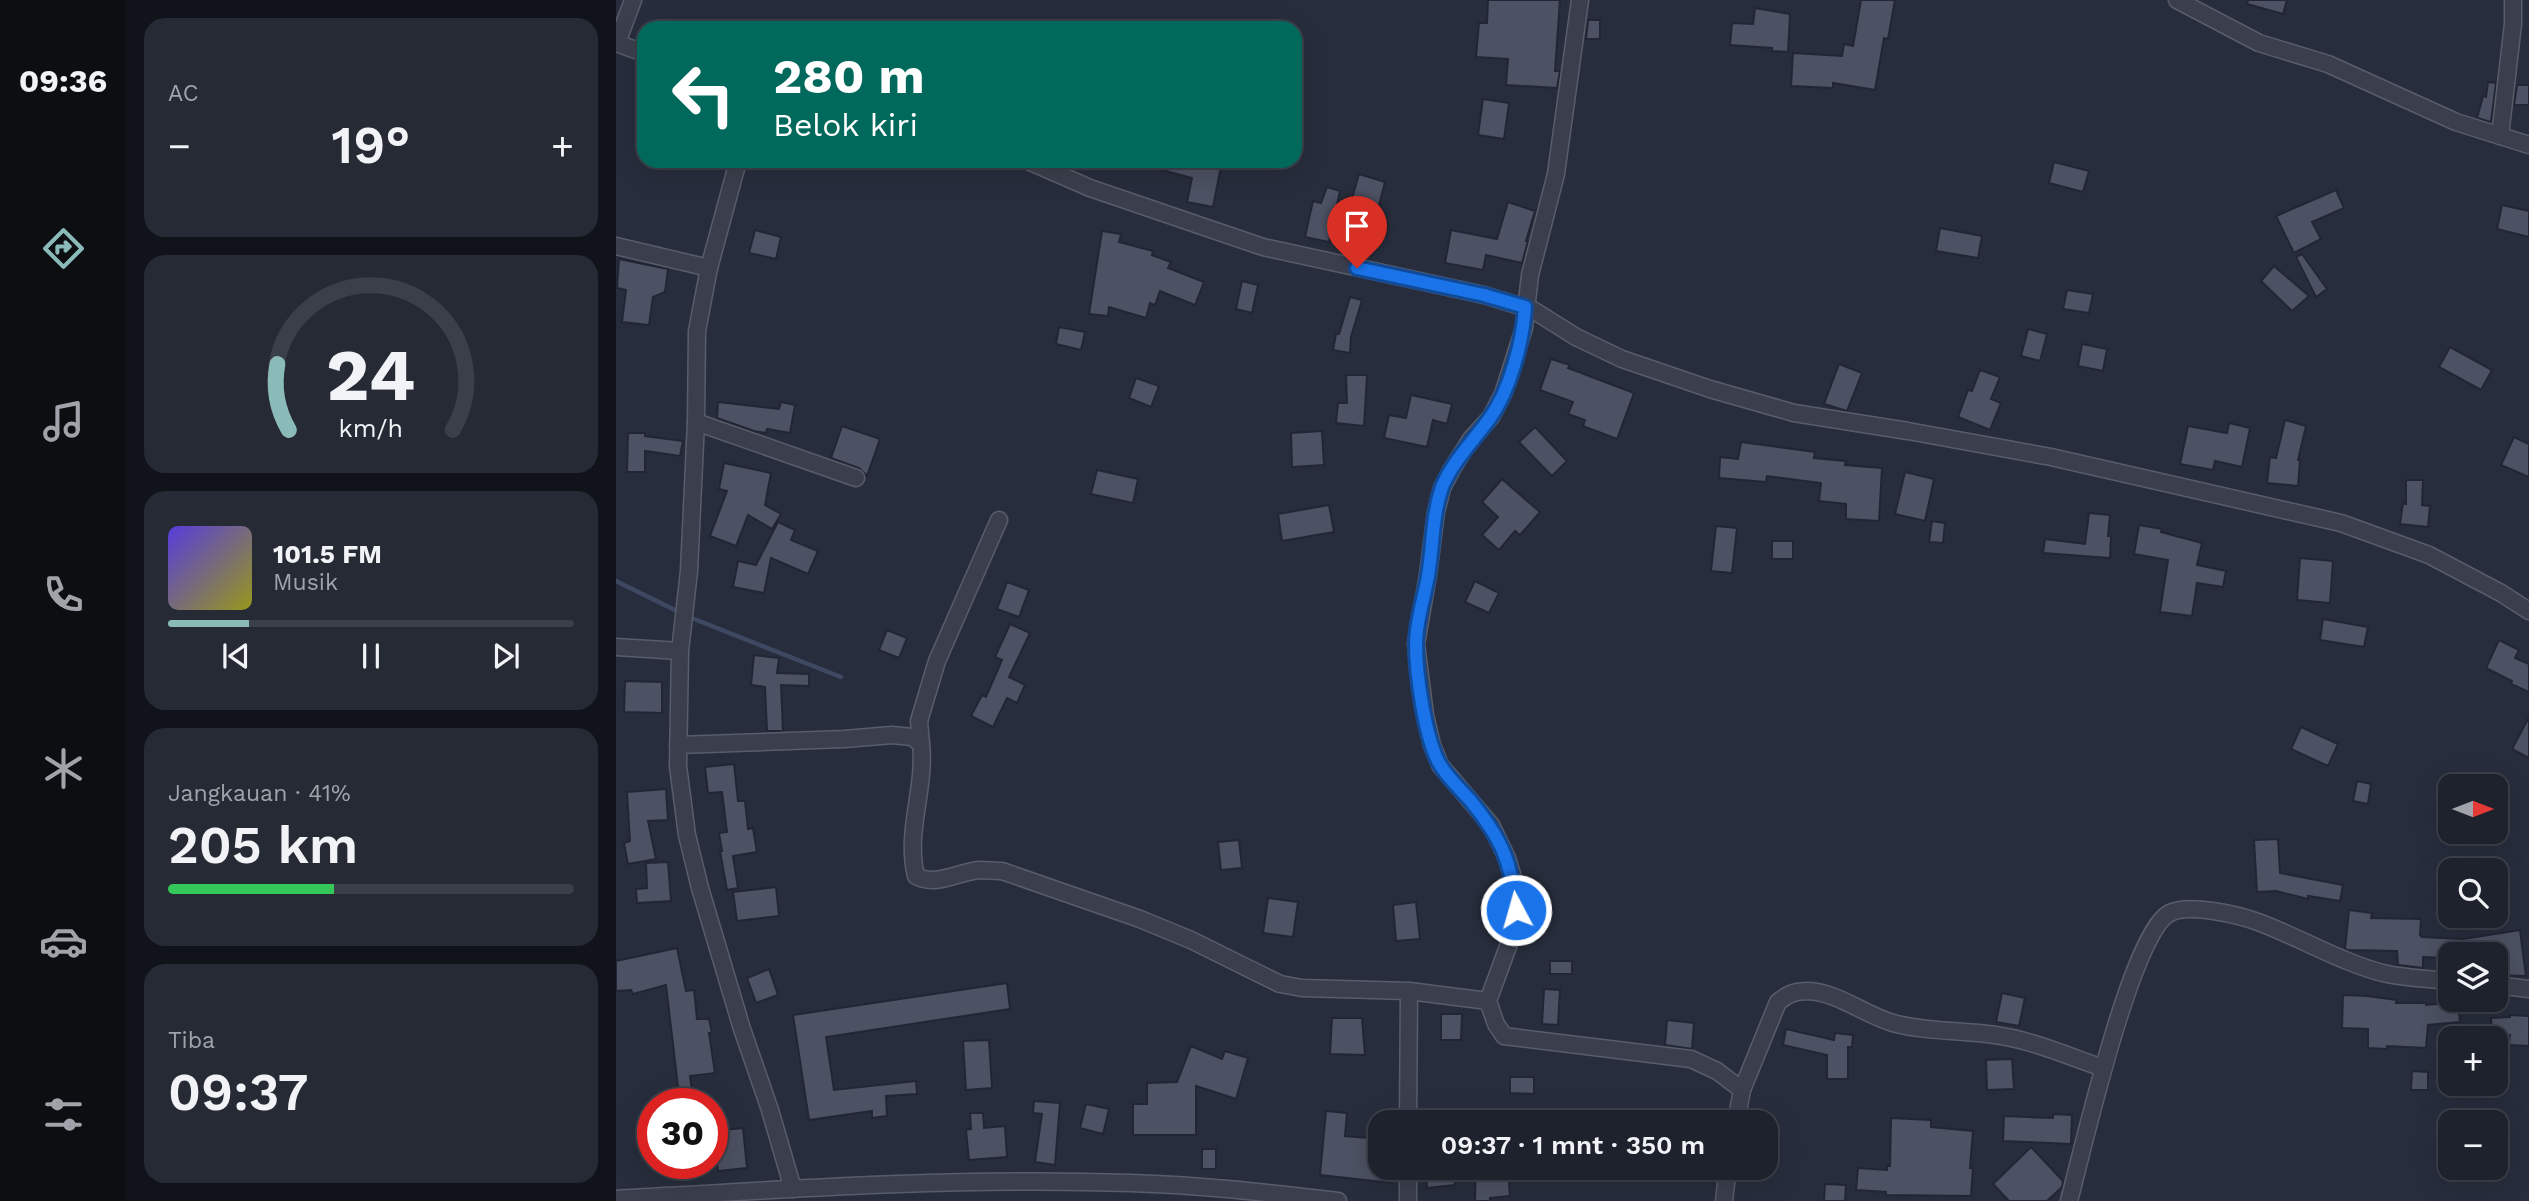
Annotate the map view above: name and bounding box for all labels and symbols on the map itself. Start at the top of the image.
pin [1327,196,1387,268]
north arrow [2438,774,2508,844]
position arrow [1479,873,1553,947]
speed limit sign: 30 [637,1088,728,1179]

